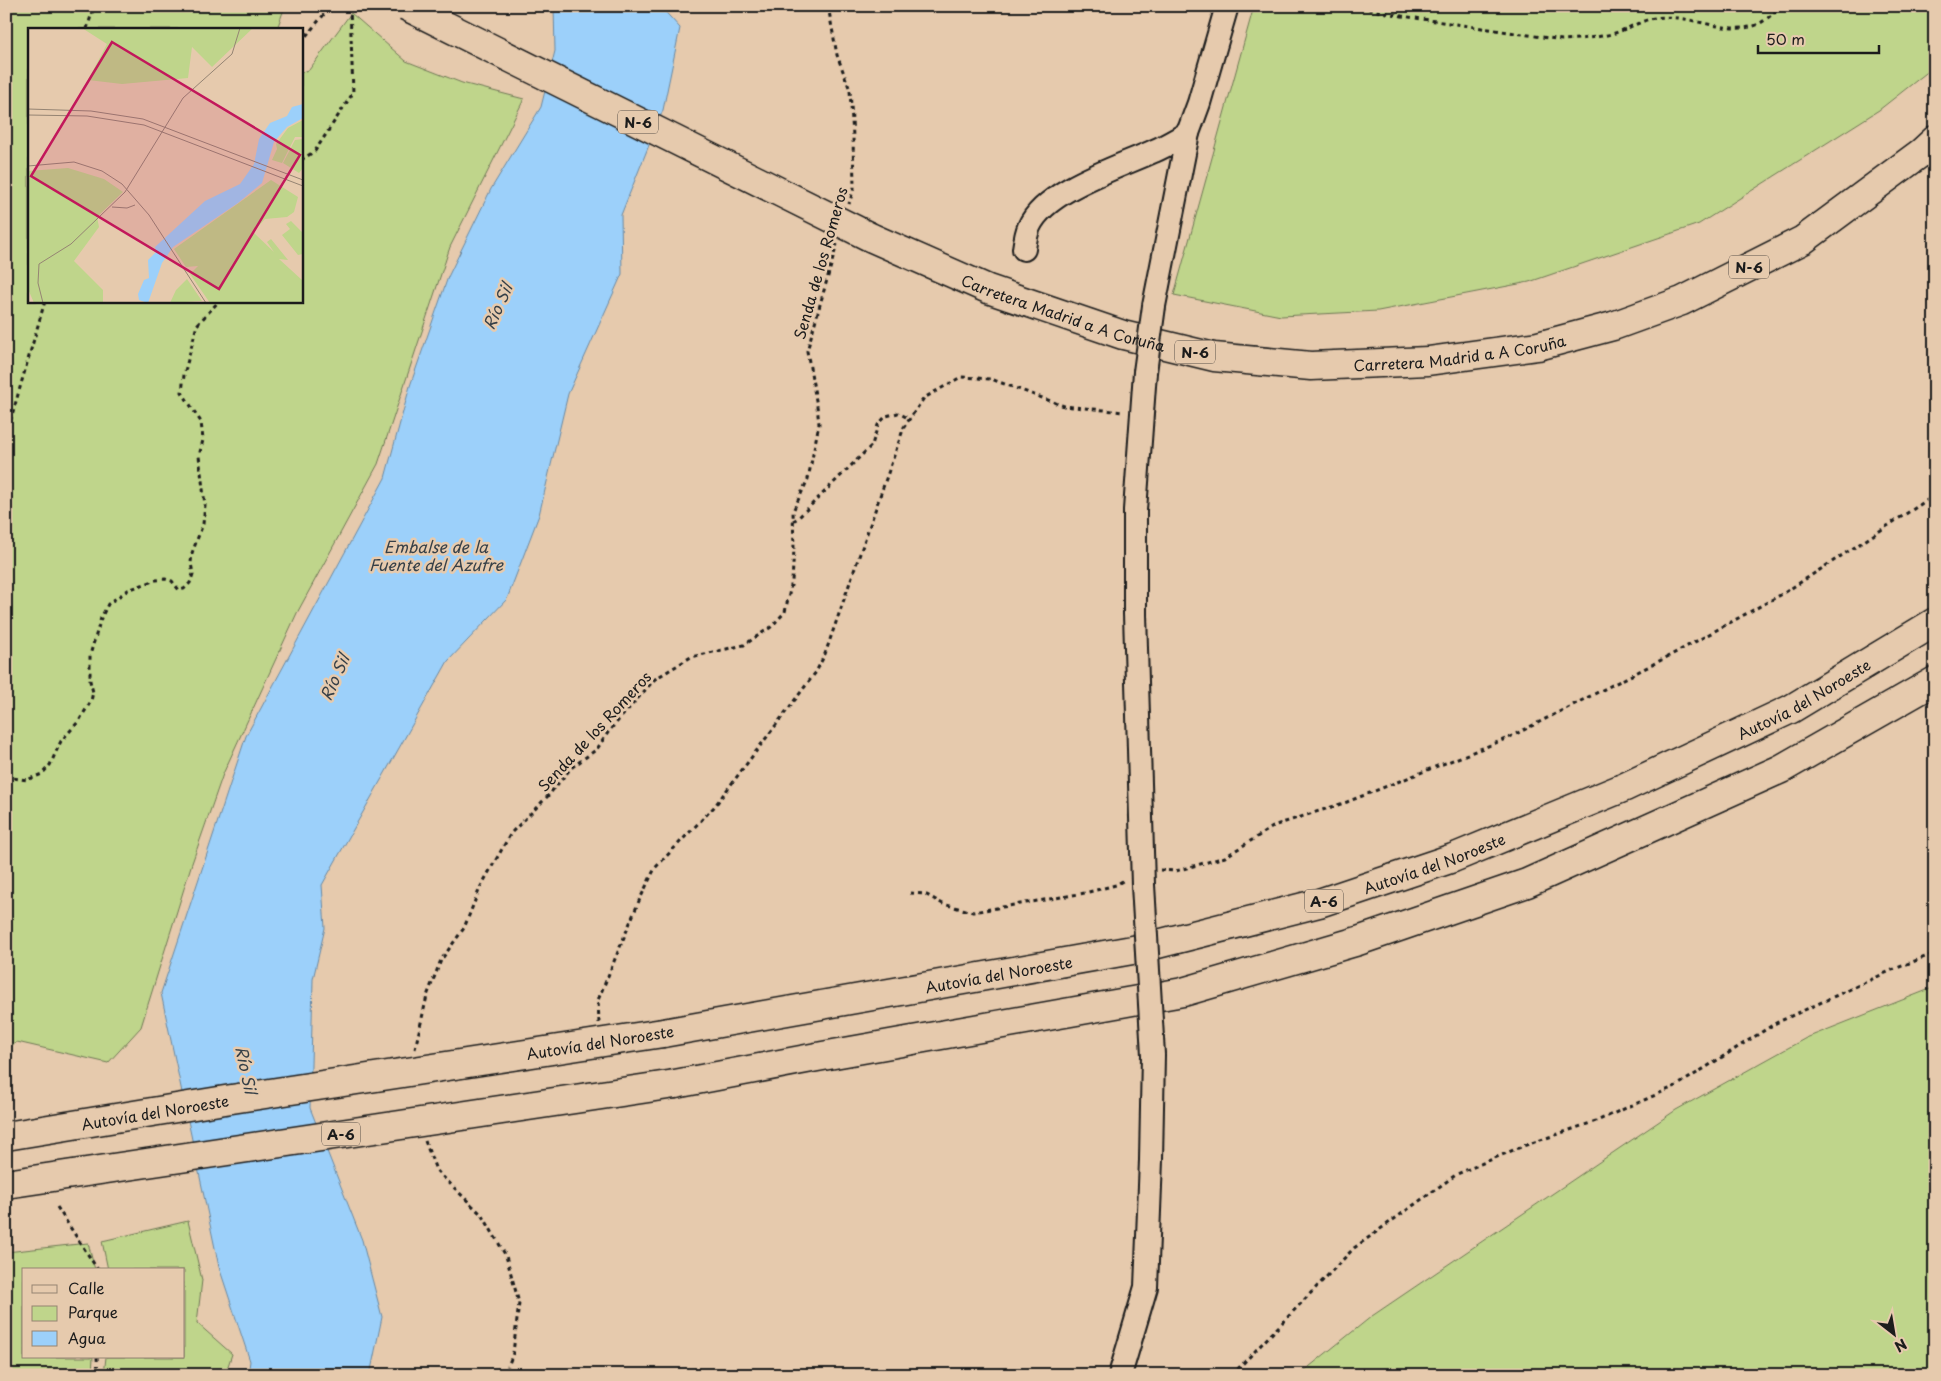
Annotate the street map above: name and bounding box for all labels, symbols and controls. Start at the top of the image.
scale bar [1758,22,1880,54]
text: 50 m [1766,27,1805,50]
inset map [28,28,302,302]
road number: N-6 [618,110,658,134]
street label: Senda de los Romeros [787,184,853,342]
road number: N-6 [1729,256,1769,278]
street label: Carretera Madrid a A Coruña [958,267,1168,356]
water label: Río Sil [476,277,519,333]
street label: Carretera Madrid a A Coruña [1353,327,1569,376]
road number: N-6 [1175,341,1215,364]
water label: Embalse de la Fuente del Azufre [369,534,505,576]
water label: Río Sil [313,648,356,704]
street label: Autovía del Noroeste [1733,652,1875,744]
street label: Senda de los Romeros [532,665,656,797]
street label: Autovía del Noroeste [1360,826,1508,899]
road number: A-6 [1305,889,1343,912]
street label: Autovía del Noroeste [923,949,1074,998]
street label: Autovía del Noroeste [525,1019,675,1065]
water label: Río Sil [230,1044,264,1098]
street label: Autovía del Noroeste [80,1088,230,1135]
road number: A-6 [322,1122,360,1146]
legend [22,1268,185,1358]
text: Calle [68,1276,105,1299]
text: Parque [68,1300,118,1323]
north arrow [1868,1308,1918,1358]
text: Agua [68,1326,106,1349]
text: N [1891,1334,1911,1357]

